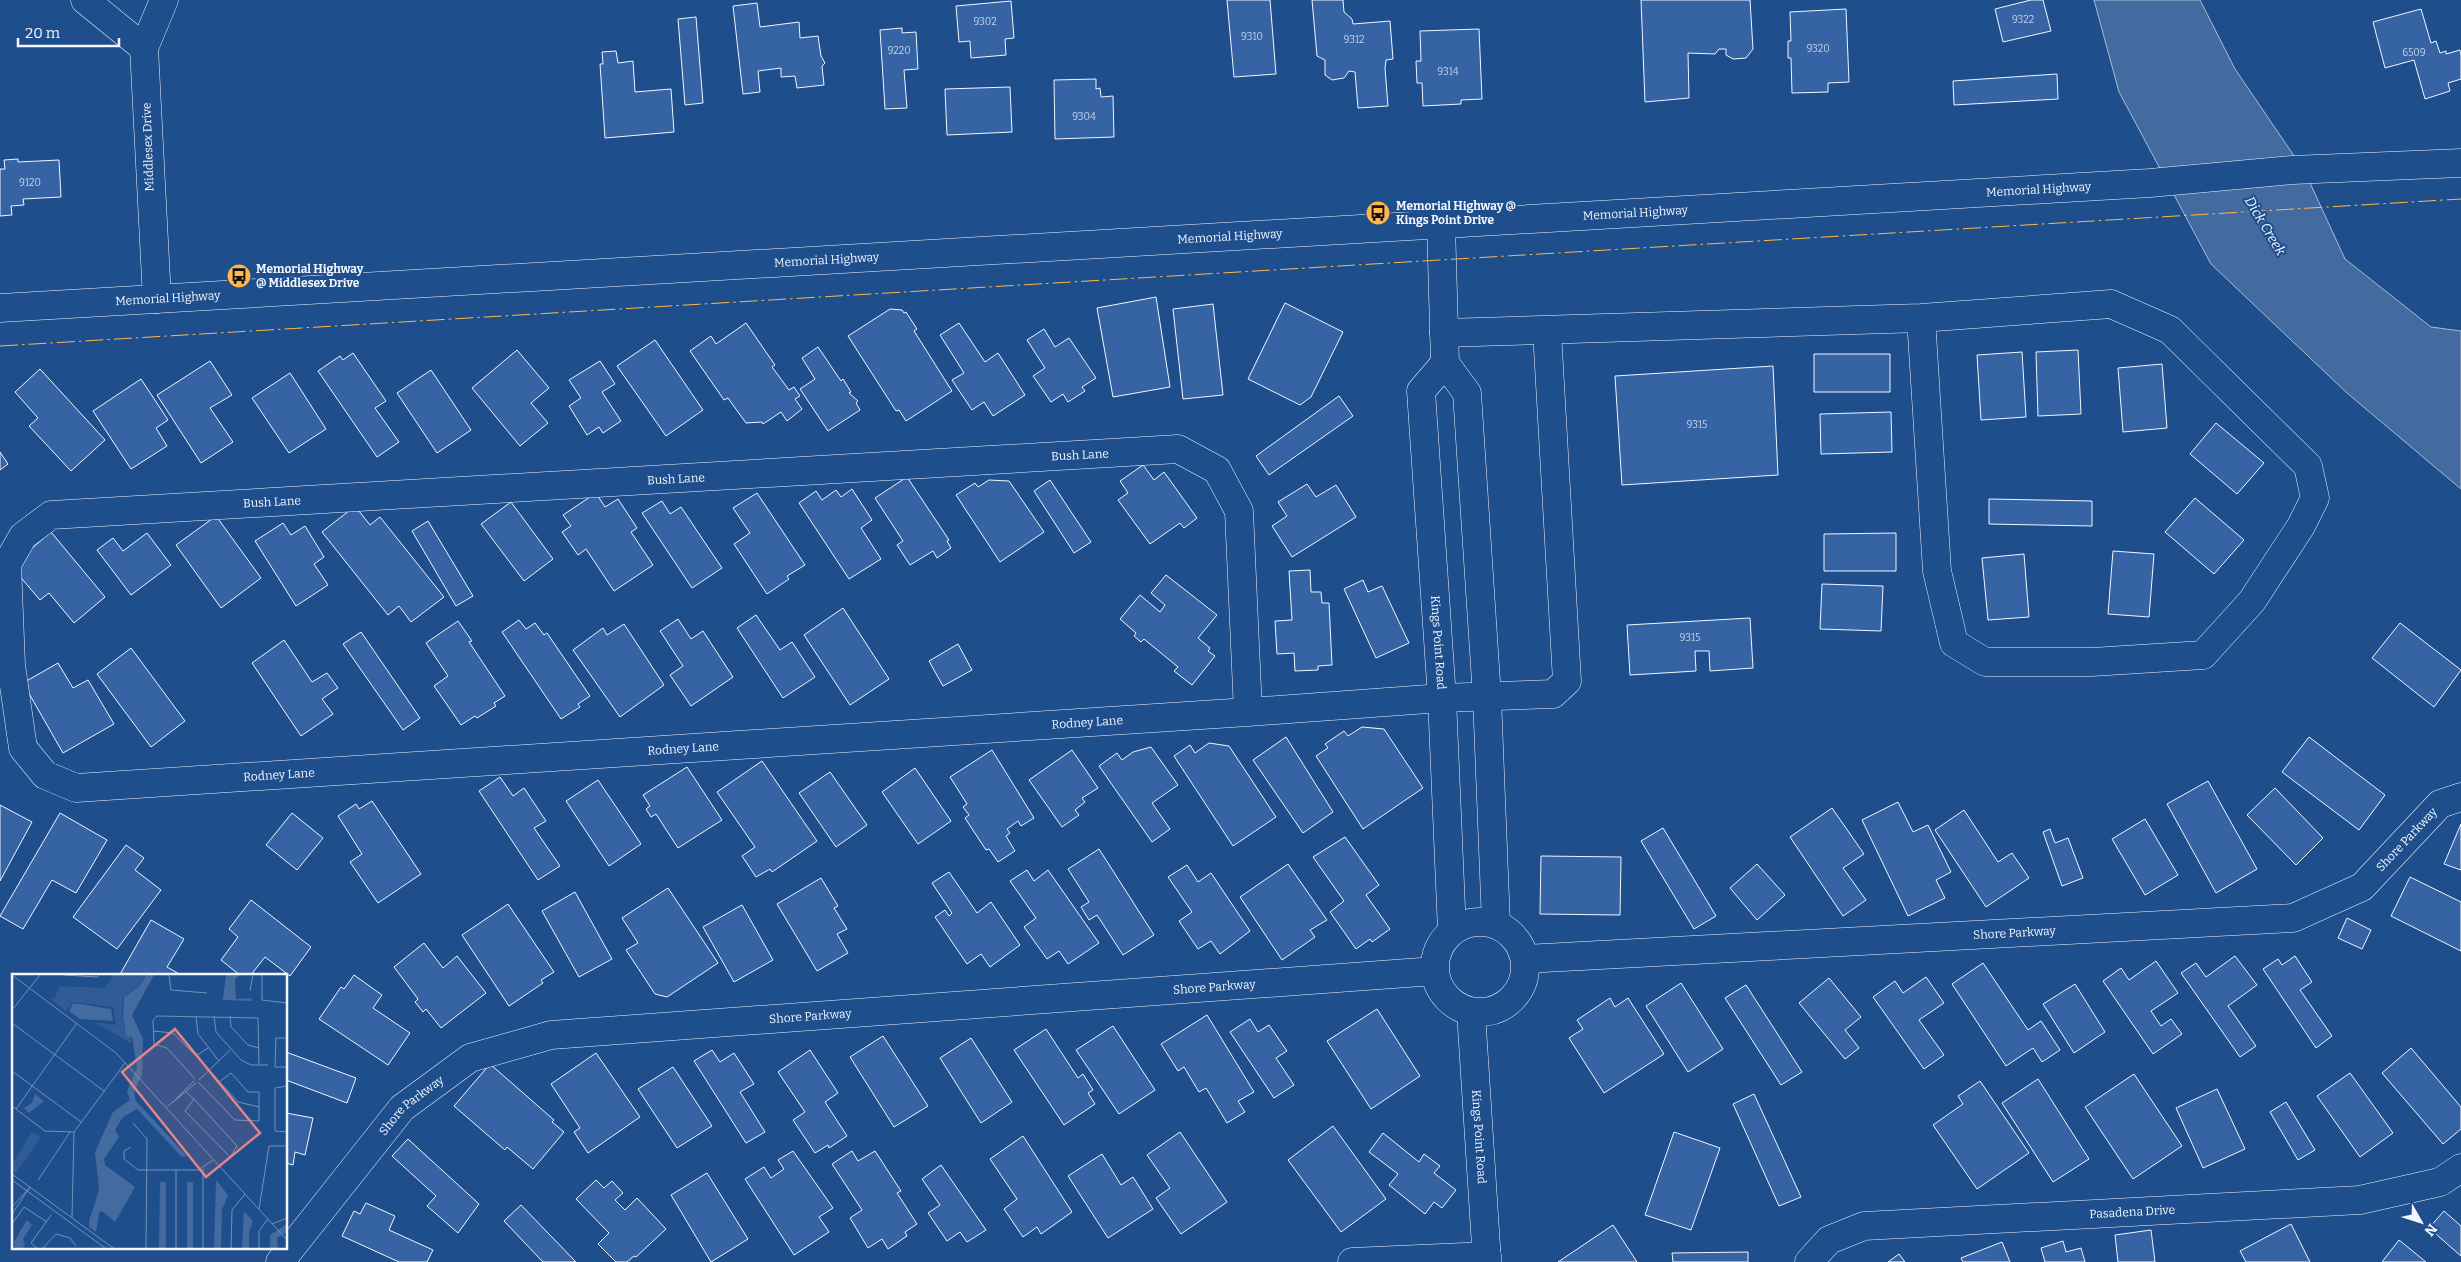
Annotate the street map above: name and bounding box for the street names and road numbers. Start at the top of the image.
street label: Middlesex Drive [139,102,157,192]
street label: Memorial Highway [1986,179,2092,200]
street label: Memorial Highway [1582,203,1689,223]
street label: Memorial Highway [1177,226,1284,247]
street label: Memorial Highway [774,250,880,270]
street label: Memorial Highway [115,288,221,308]
street label: Bush Lane [1051,446,1109,464]
street label: Bush Lane [647,470,705,488]
street label: Bush Lane [243,493,301,511]
street label: Kings Point Road [1428,595,1448,690]
street label: Rodney Lane [1051,713,1123,732]
street label: Rodney Lane [647,739,719,758]
street label: Rodney Lane [243,766,315,784]
street label: Shore Parkway [2373,804,2441,874]
street label: Shore Parkway [1973,924,2057,942]
street label: Shore Parkway [1172,977,1257,997]
street label: Shore Parkway [768,1006,853,1026]
street label: Shore Parkway [376,1072,447,1138]
street label: Kings Point Road [1469,1089,1489,1184]
street label: Pasadena Drive [2089,1203,2175,1221]

